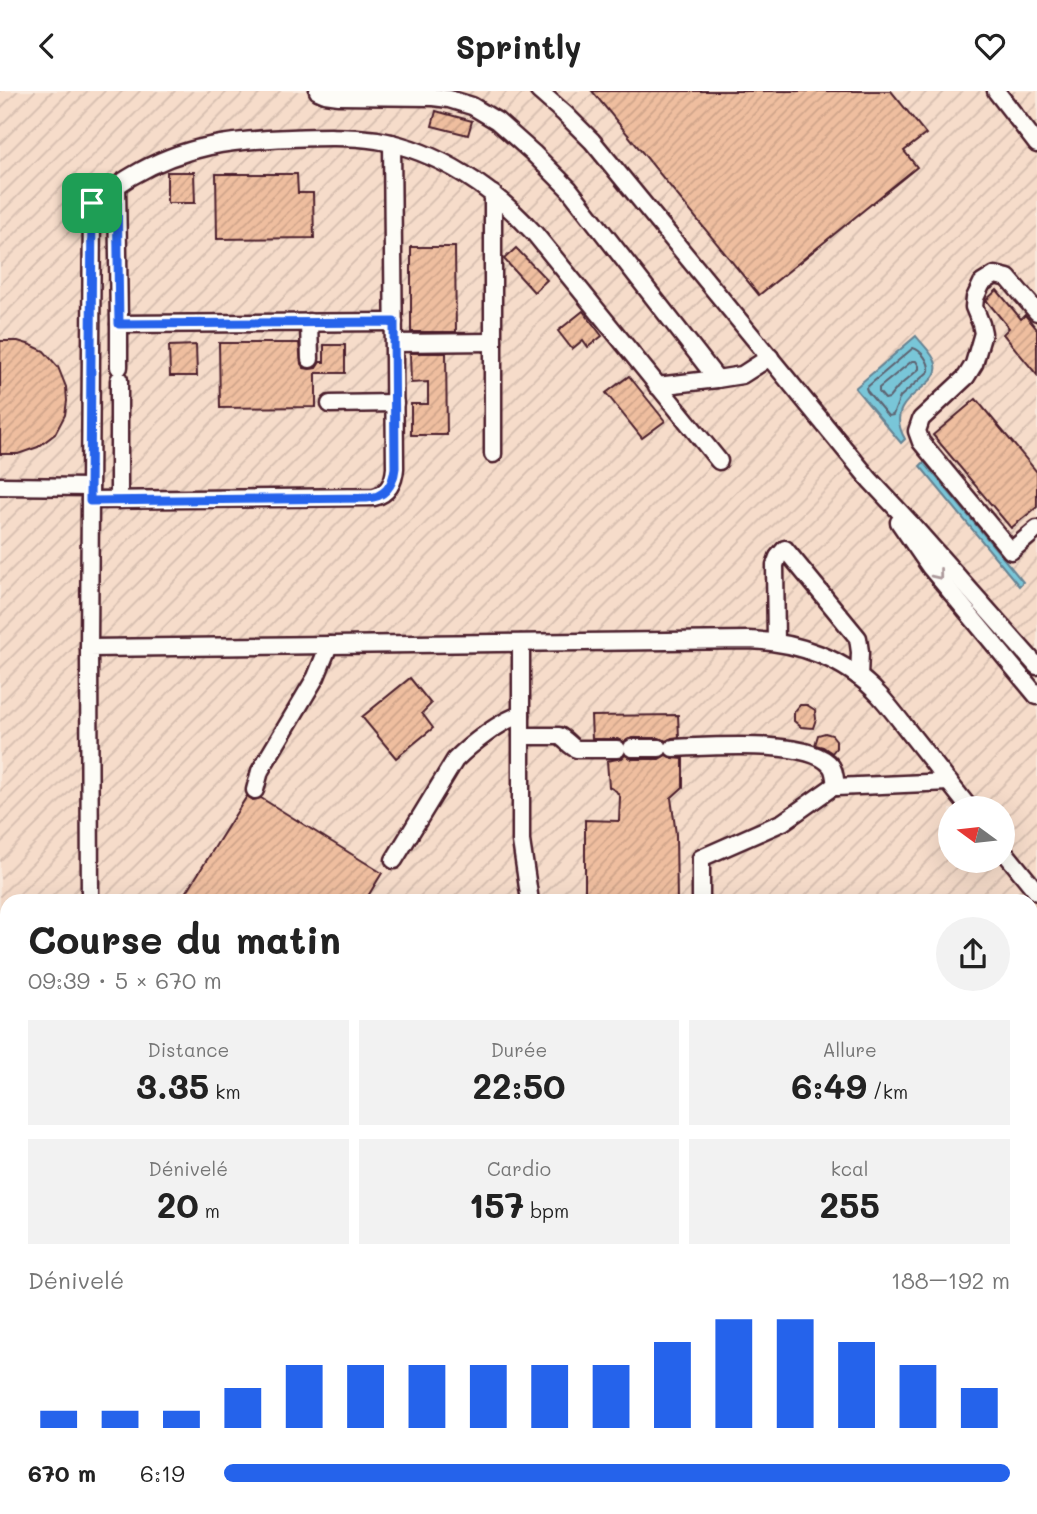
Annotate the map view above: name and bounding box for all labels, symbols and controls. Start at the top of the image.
text: Sprintly [455,25,582,67]
icon: back [28,27,66,65]
icon: heart [971,27,1009,65]
pin [62,173,122,233]
icon: arrive [73,184,111,222]
one-way arrow [929,568,942,580]
north arrow [938,796,1015,873]
map controls [938,796,1015,873]
text: Course du matin [28,914,341,964]
button: share [936,917,1010,991]
text: 09:39 · 5 × 670 m [28,965,222,995]
text: Distance [147,1037,229,1062]
text: Durée [491,1037,547,1062]
text: Allure [822,1037,877,1062]
text: 3.35 [136,1062,209,1108]
text: 22:50 [472,1062,566,1108]
text: 6:49 [791,1062,867,1108]
text: km [209,1079,241,1104]
text: /km [867,1079,908,1104]
text: Dénivelé [149,1156,228,1181]
text: Cardio [487,1156,551,1181]
text: kcal [831,1156,869,1181]
text: 20 [157,1181,199,1227]
text: 157 [469,1181,524,1227]
text: 255 [819,1181,880,1227]
text: m [199,1198,220,1223]
text: bpm [524,1198,569,1223]
text: Dénivelé [28,1265,124,1295]
text: 188–192 m [891,1265,1010,1295]
text: 670 m [28,1458,96,1488]
text: 6:19 [140,1458,185,1488]

